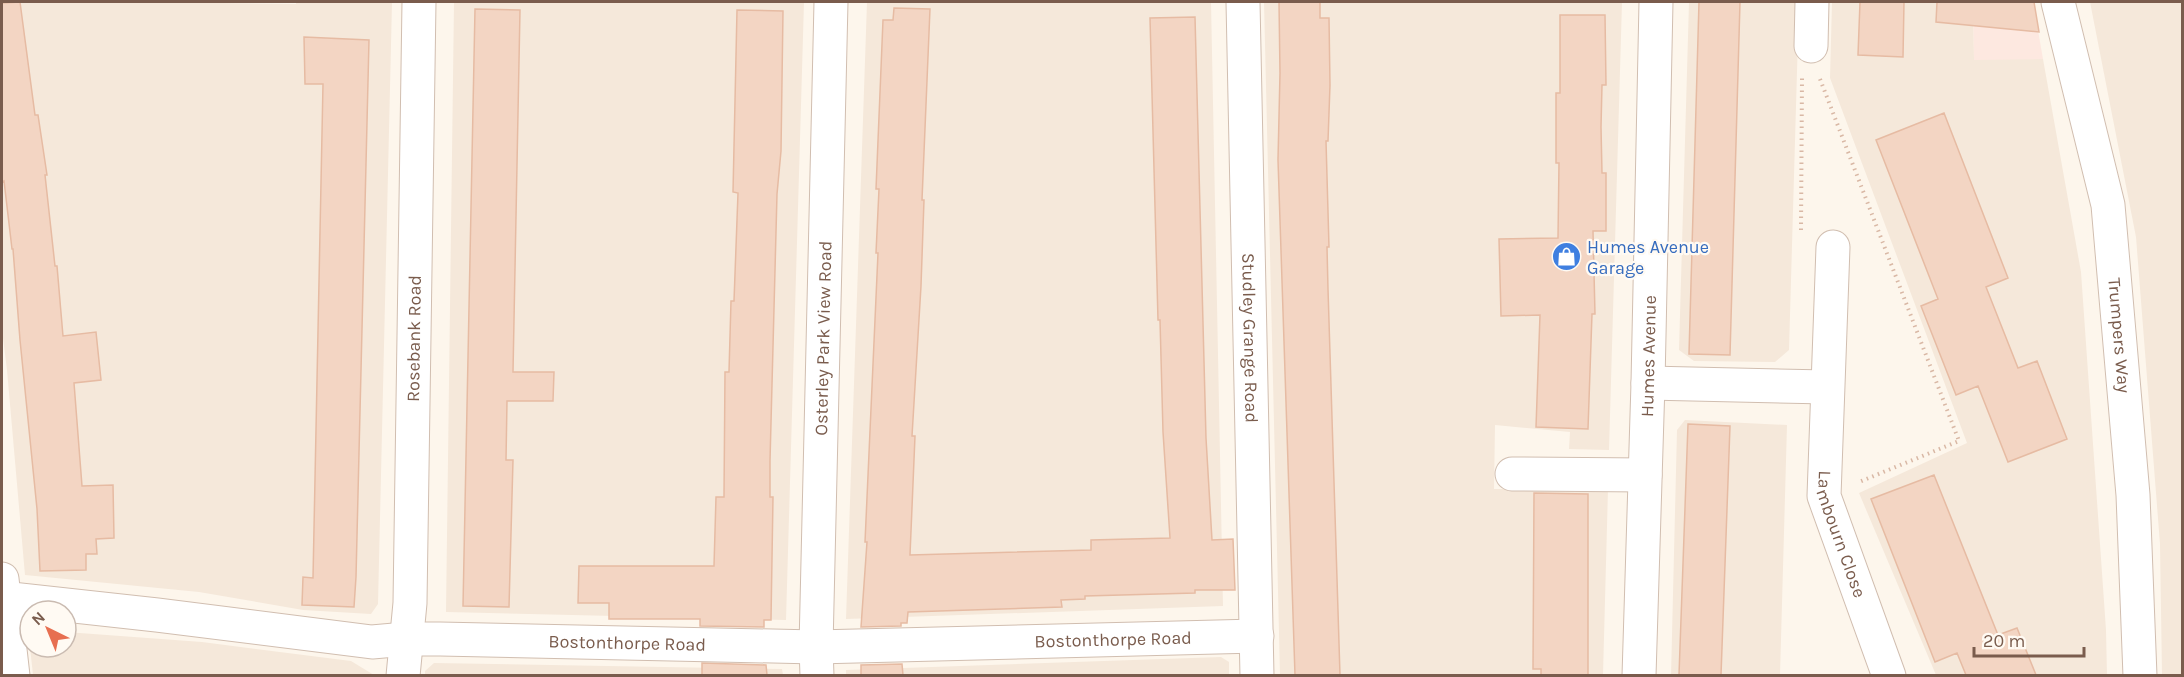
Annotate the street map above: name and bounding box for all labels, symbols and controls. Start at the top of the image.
place label: Humes Avenue Garage [1587,236,1709,279]
street label: Osterley Park View Road [810,240,836,436]
shop icon: Humes Avenue Garage [1550,241,1582,273]
street label: Studley Grange Road [1237,253,1263,423]
street label: Rosebank Road [402,275,426,402]
street label: Trumpers Way [2103,277,2135,395]
street label: Humes Avenue [1636,295,1661,417]
street label: Lambourn Close [1811,470,1871,601]
north arrow [18,599,78,659]
text: N [27,608,49,629]
scale bar [1974,620,2084,658]
street label: Bostonthorpe Road [1034,627,1192,653]
street label: Bostonthorpe Road [548,630,706,656]
text: 20 m [1983,630,2025,652]

